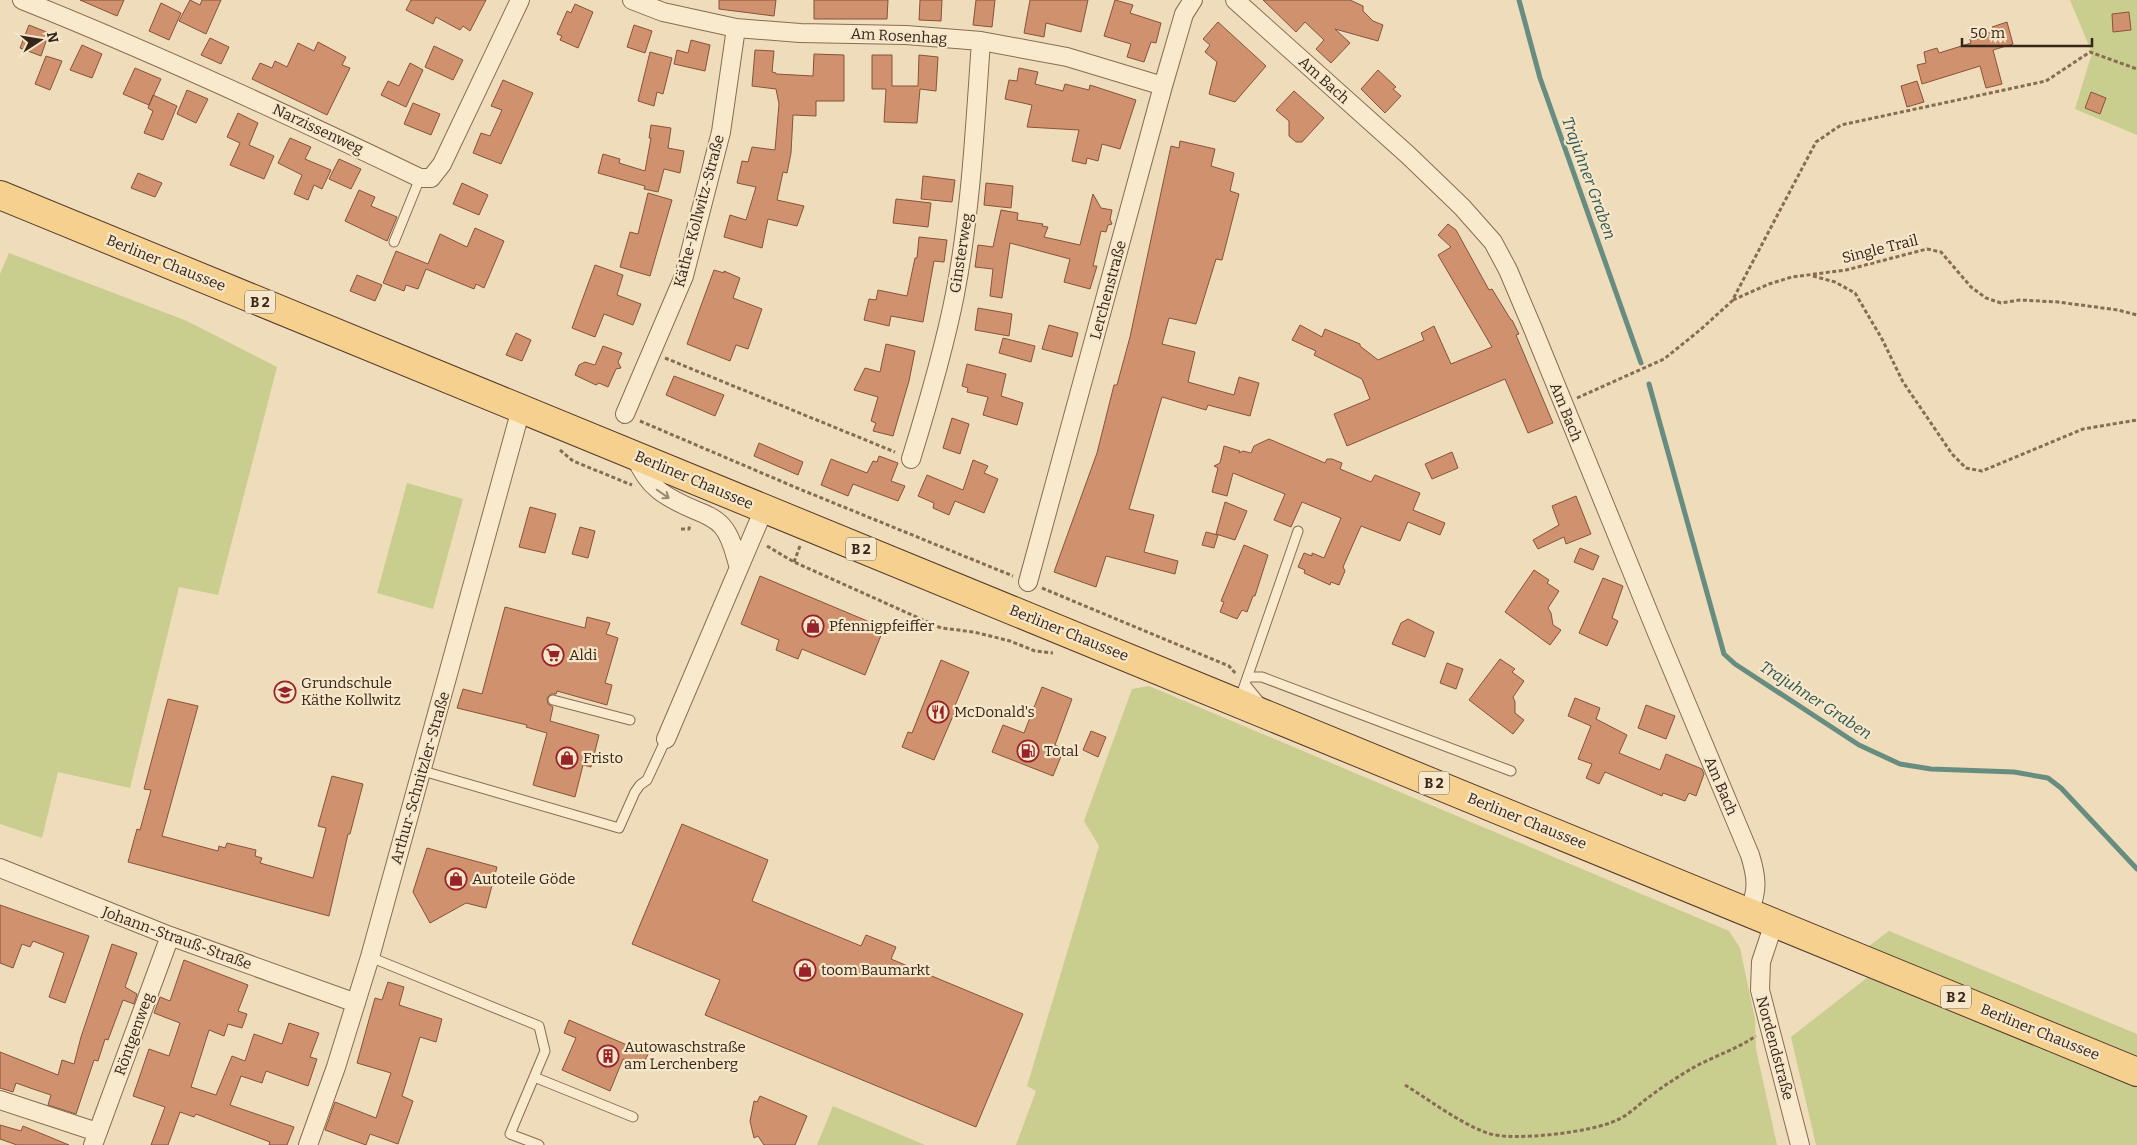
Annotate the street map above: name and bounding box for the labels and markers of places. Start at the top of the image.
shop icon: Pfennigpfeiffer [801,614,825,638]
place label: Pfennigpfeiffer [829,617,935,635]
supermarket icon: Aldi [541,643,565,667]
place label: Aldi [569,646,598,664]
place label: Grundschule Käthe Kollwitz [301,674,401,709]
school or university icon: Grundschule Käthe Kollwitz [273,680,297,704]
restaurant icon: McDonald's [926,700,950,724]
place label: McDonald's [954,703,1035,721]
fuel station icon: Total [1016,739,1040,763]
place label: Total [1044,742,1078,760]
shop icon: Fristo [555,746,579,770]
place label: Fristo [583,749,623,767]
shop icon: Autoteile Göde [444,867,468,891]
place label: Autoteile Göde [472,870,576,888]
shop icon: toom Baumarkt [793,958,817,982]
place label: toom Baumarkt [821,961,931,979]
place label: Autowaschstraße am Lerchenberg [624,1038,746,1073]
building icon: Autowaschstraße am Lerchenberg [596,1044,620,1068]

